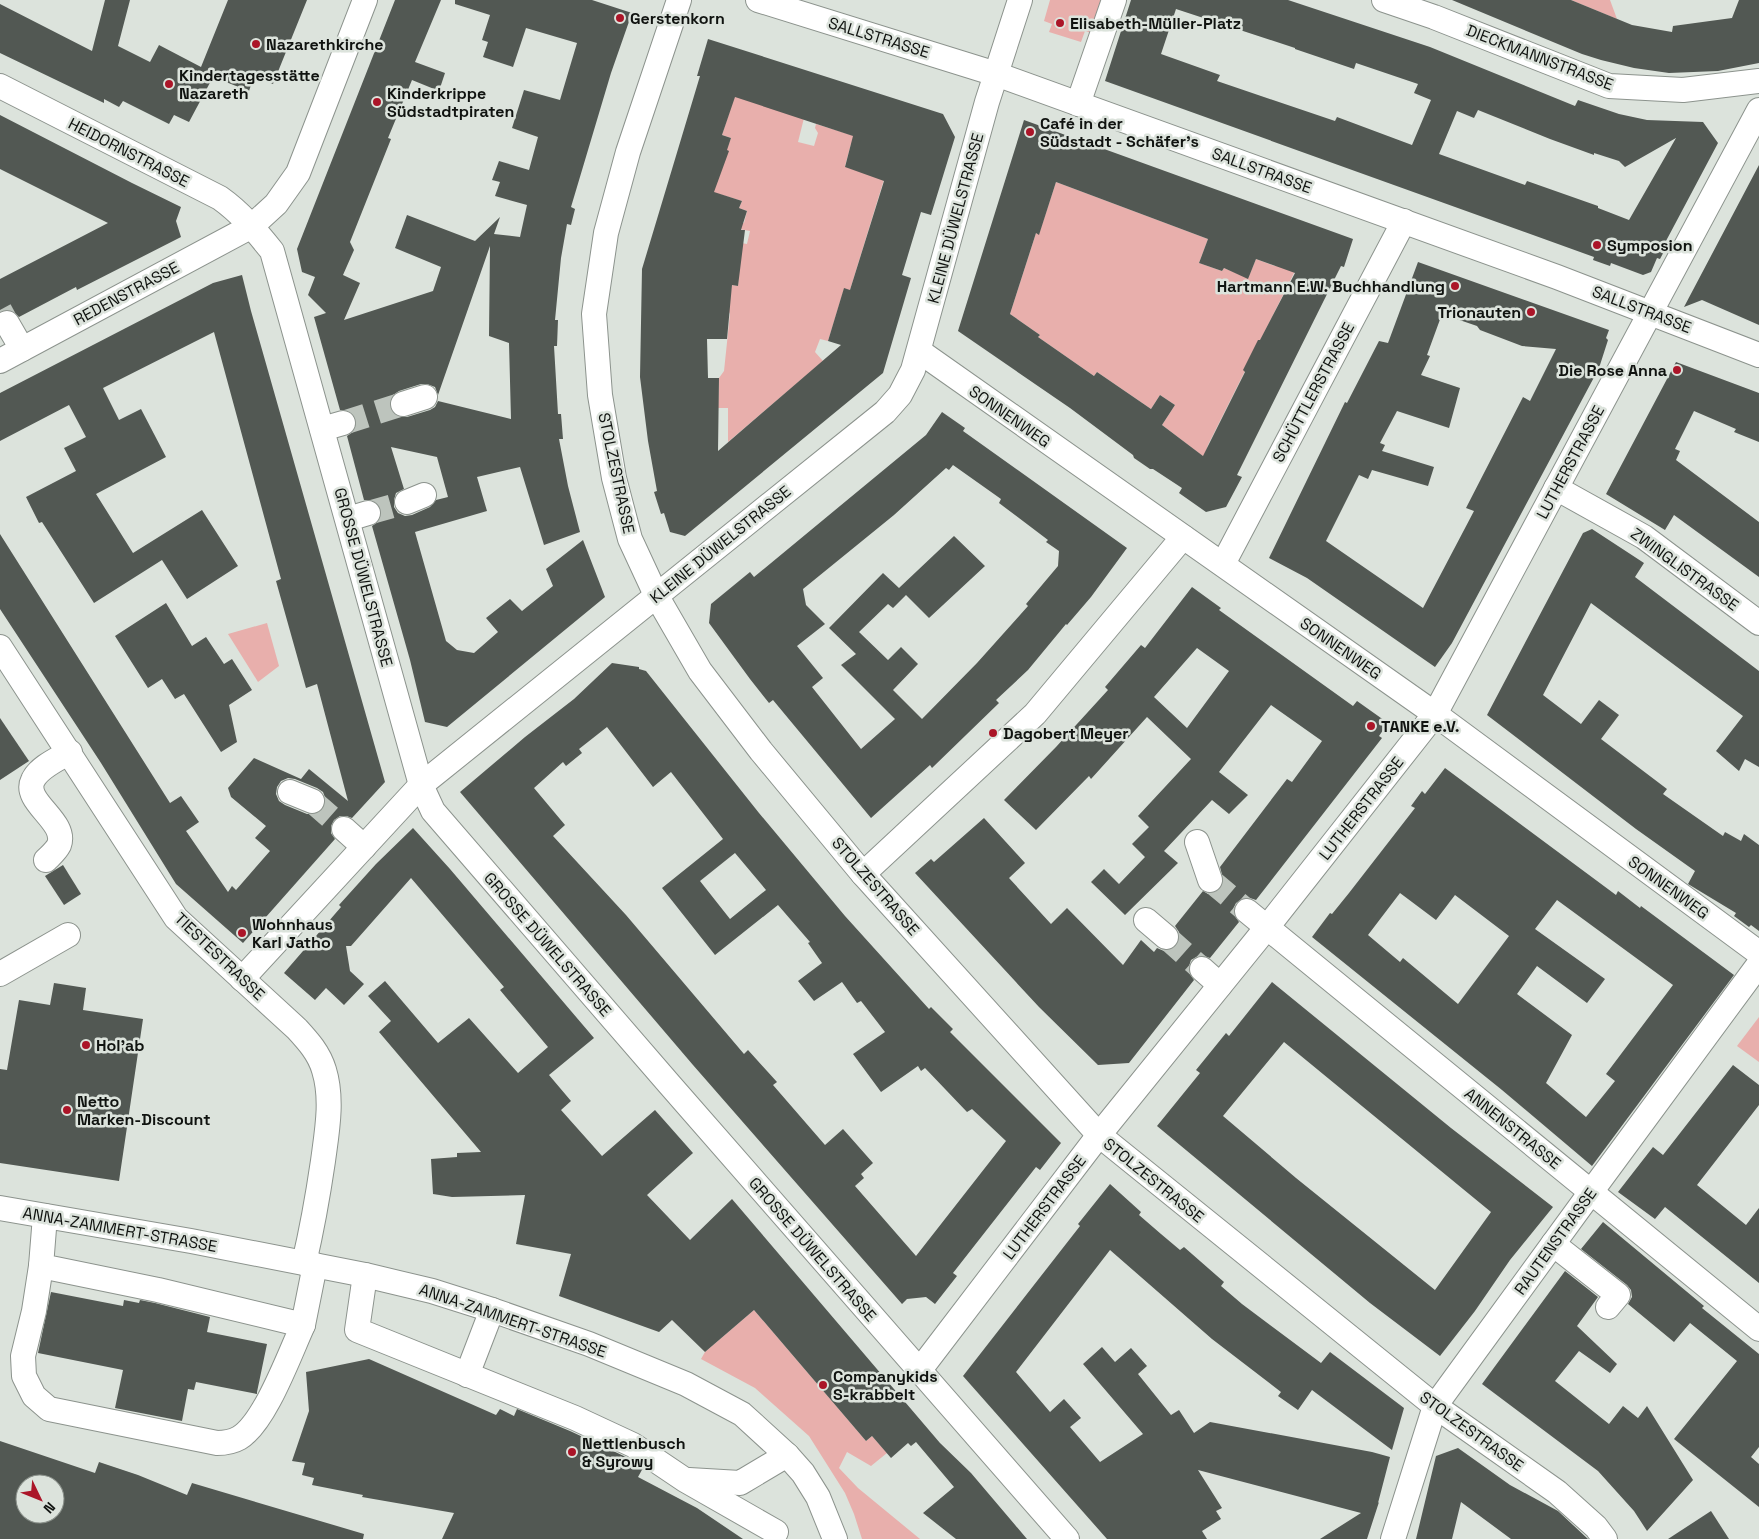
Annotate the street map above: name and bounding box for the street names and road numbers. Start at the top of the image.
street label: SALLSTRASSE [826,12,932,63]
street label: DIECKMANNSTRASSE [1463,20,1617,95]
street label: HEIDORNSTRASSE [65,113,193,192]
street label: KLEINE DÜWELSTRASSE [923,131,988,306]
street label: SALLSTRASSE [1209,143,1315,198]
street label: REDENSTRASSE [70,257,183,330]
street label: SALLSTRASSE [1589,281,1695,338]
street label: SCHÜTTLERSTRASSE [1268,319,1359,466]
street label: SONNENWEG [965,381,1055,452]
street label: LUTHERSTRASSE [1532,402,1609,523]
street label: STOLZESTRASSE [593,411,640,536]
street label: KLEINE DÜWELSTRASSE [645,481,795,608]
street label: GROSSE DÜWELSTRASSE [329,485,398,669]
street label: ZWINGLISTRASSE [1627,523,1743,616]
street label: SONNENWEG [1296,613,1386,684]
street label: LUTHERSTRASSE [1314,752,1408,864]
street label: STOLZESTRASSE [827,833,924,940]
street label: SONNENWEG [1624,851,1713,924]
street label: GROSSE DÜWELSTRASSE [479,868,616,1021]
street label: TIESTESTRASSE [170,908,269,1005]
street label: ANNENSTRASSE [1460,1083,1565,1174]
street label: STOLZESTRASSE [1099,1133,1208,1227]
street label: LUTHERSTRASSE [998,1151,1091,1264]
street label: GROSSE DÜWELSTRASSE [744,1173,881,1326]
street label: RAUTENSTRASSE [1510,1184,1601,1299]
street label: ANNA-ZAMMERT-STRASSE [21,1202,219,1257]
street label: ANNA-ZAMMERT-STRASSE [416,1279,609,1362]
street label: STOLZESTRASSE [1416,1387,1528,1476]

